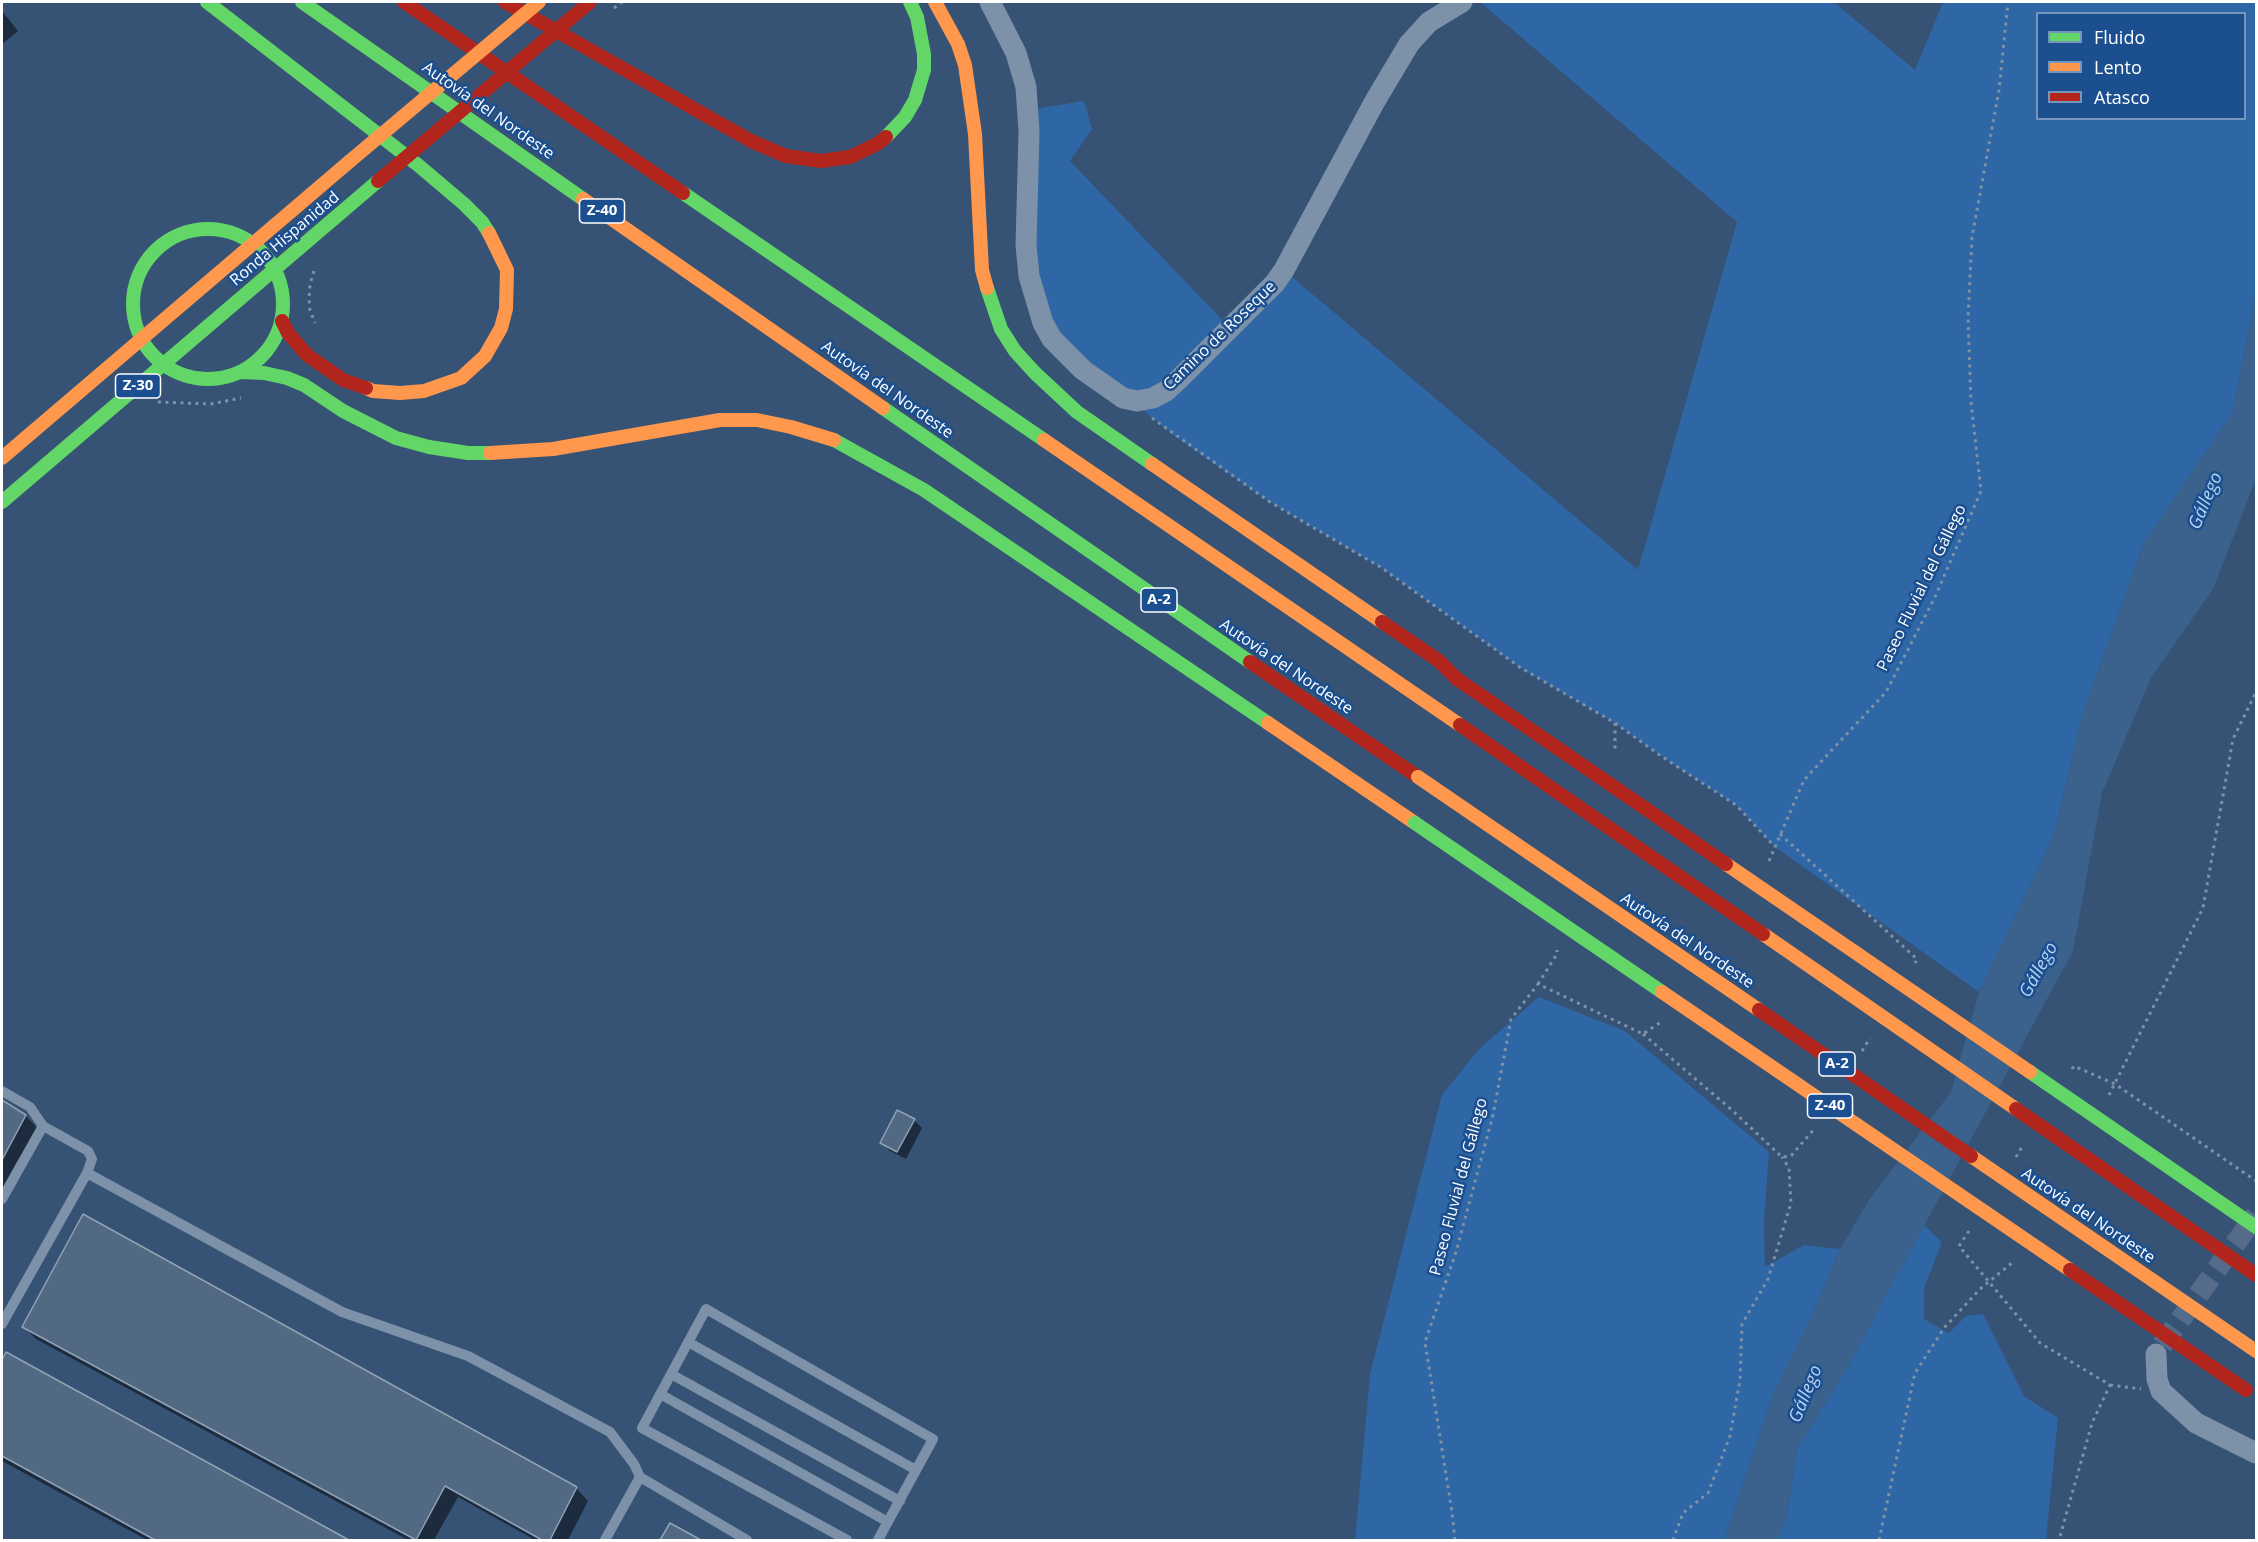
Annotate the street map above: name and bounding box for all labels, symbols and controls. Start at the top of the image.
legend [2036,12,2246,120]
text: Fluido [2094,25,2145,49]
text: Lento [2094,55,2142,79]
street label: Autovía del Nordeste [418,58,558,164]
text: Atasco [2094,85,2150,109]
street label: Ronda Hispanidad [227,188,343,290]
road number: Z-40 [580,199,624,223]
street label: Camino de Roseque [1160,277,1280,395]
street label: Autovía del Nordeste [817,337,957,443]
road number: Z-30 [116,374,160,398]
water label: Gállego [2184,469,2228,533]
street label: Paseo Fluvial del Gállego [1873,502,1971,674]
road number: A-2 [1141,588,1177,612]
street label: Autovía del Nordeste [1216,615,1356,719]
street label: Autovía del Nordeste [1617,889,1757,993]
water label: Gállego [2015,939,2063,1001]
road number: A-2 [1819,1052,1855,1076]
road number: Z-40 [1808,1094,1852,1118]
street label: Paseo Fluvial del Gállego [1426,1096,1492,1278]
street label: Autovía del Nordeste [2018,1164,2158,1268]
water label: Gállego [1785,1362,1827,1426]

